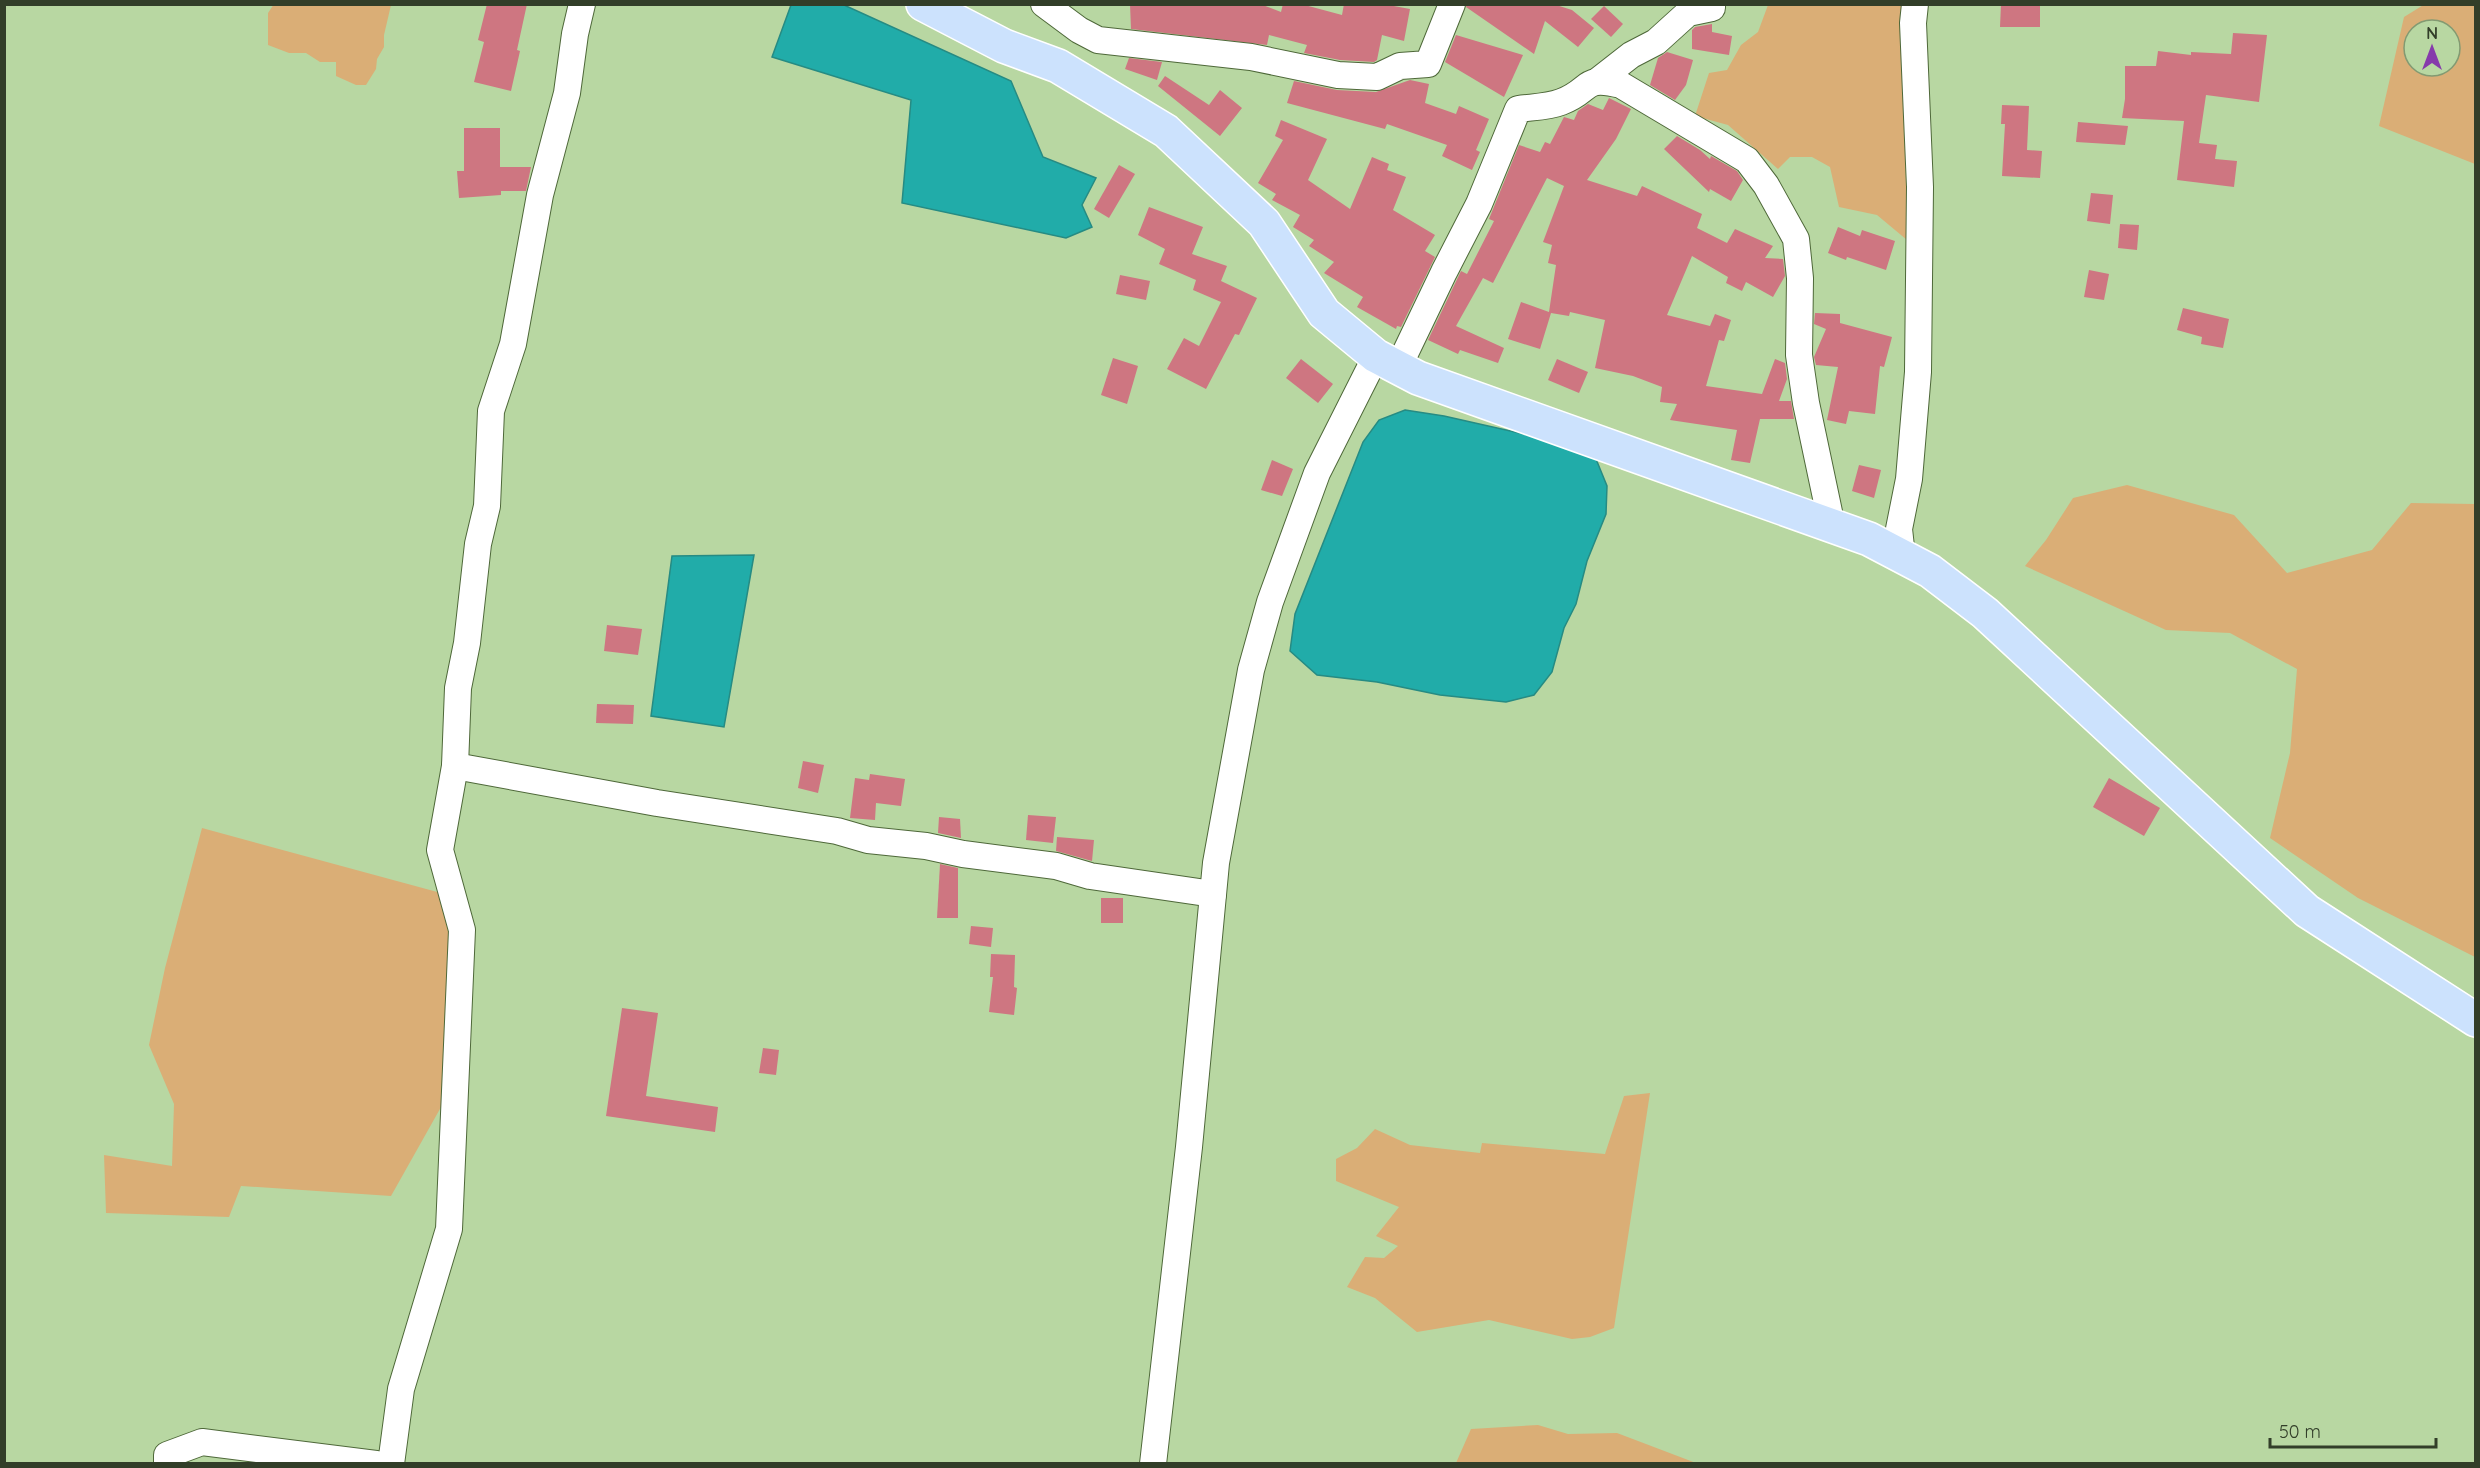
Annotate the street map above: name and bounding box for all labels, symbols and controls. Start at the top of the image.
north arrow [2402,18,2462,78]
text: N [2426,23,2438,43]
scale bar [2270,1411,2436,1449]
text: 50 m [2279,1420,2321,1443]

